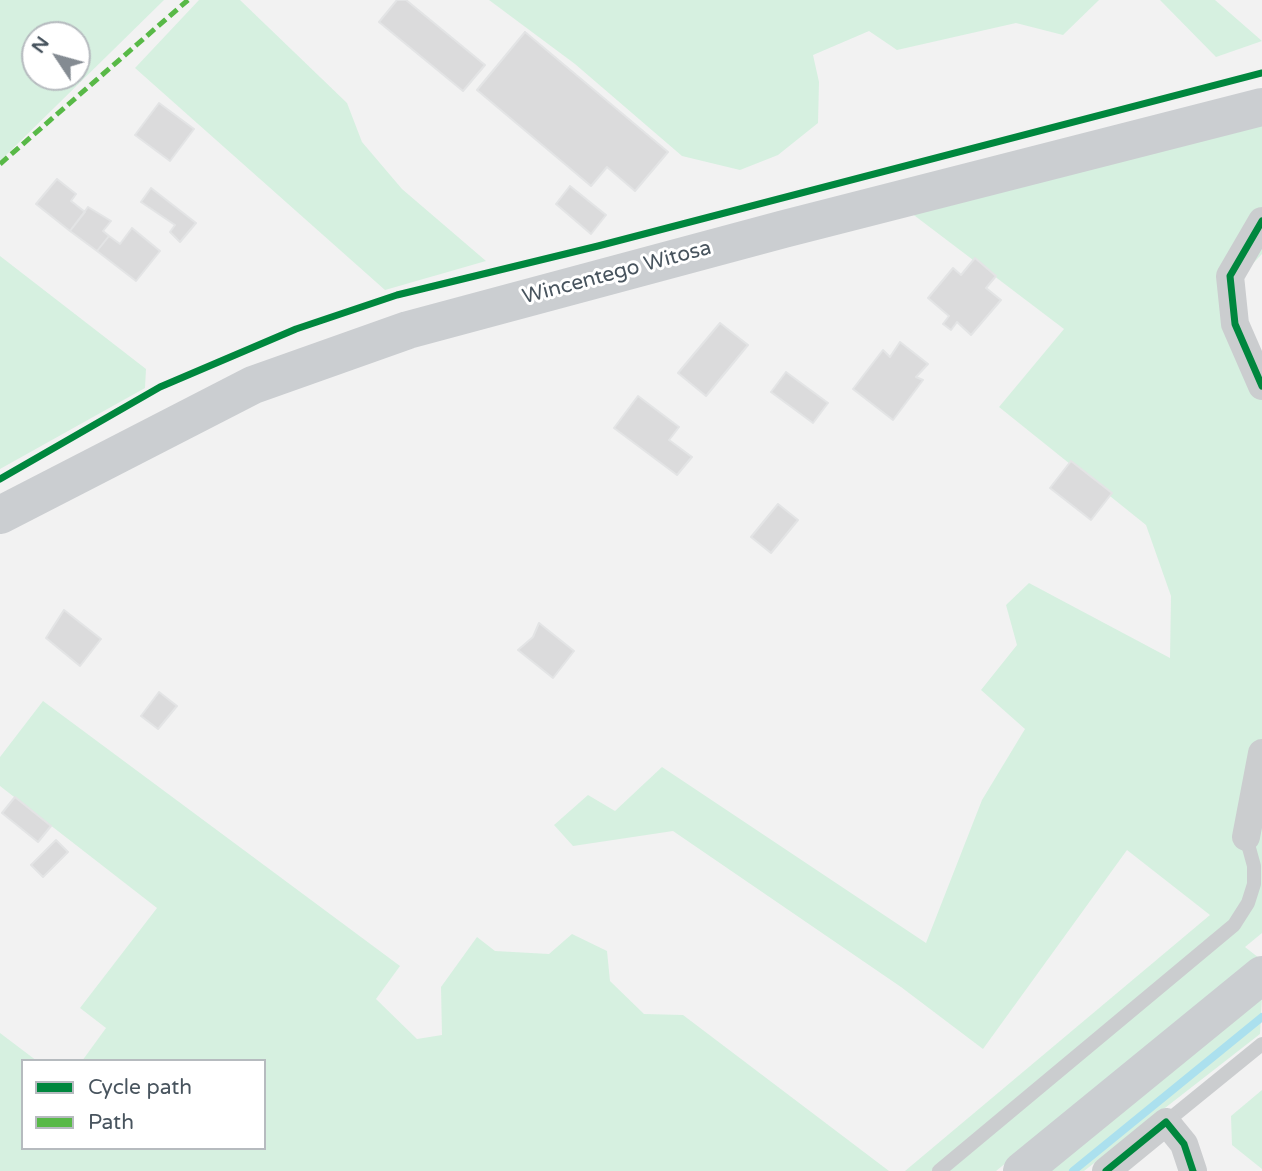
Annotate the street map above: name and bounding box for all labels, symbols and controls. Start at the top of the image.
north arrow [21,21,91,91]
text: N [27,32,54,57]
street label: Wincentego Witosa [520,236,714,310]
legend [21,1059,266,1150]
text: Cycle path [88,1075,192,1100]
text: Path [88,1110,134,1135]

